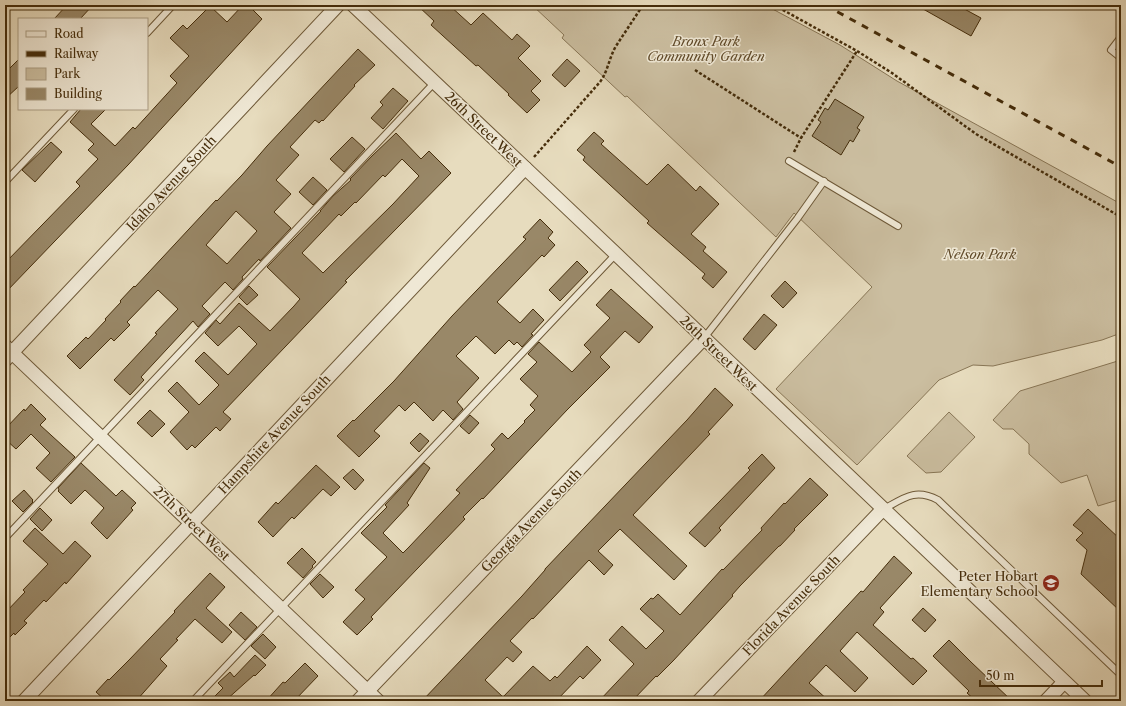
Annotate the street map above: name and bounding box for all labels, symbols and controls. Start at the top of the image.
legend [18,18,148,110]
text: Road [54,26,84,41]
park label: Bronx Park Community Garden [647,33,765,64]
text: Railway [54,46,99,61]
text: Park [54,66,81,81]
text: Building [54,86,102,101]
street label: 26th Street West [442,88,526,170]
street label: Idaho Avenue South [123,132,219,234]
park label: Nelson Park [943,246,1016,262]
street label: 26th Street West [677,312,761,394]
street label: Hampshire Avenue South [214,371,334,497]
street label: Georgia Avenue South [477,465,585,575]
street label: 27th Street West [150,482,234,564]
street label: Florida Avenue South [739,551,843,659]
place label: Peter Hobart Elementary School [921,568,1038,599]
school or university icon: Peter Hobart Elementary School [1041,573,1061,593]
scale bar [980,662,1102,688]
text: 50 m [986,668,1015,683]

